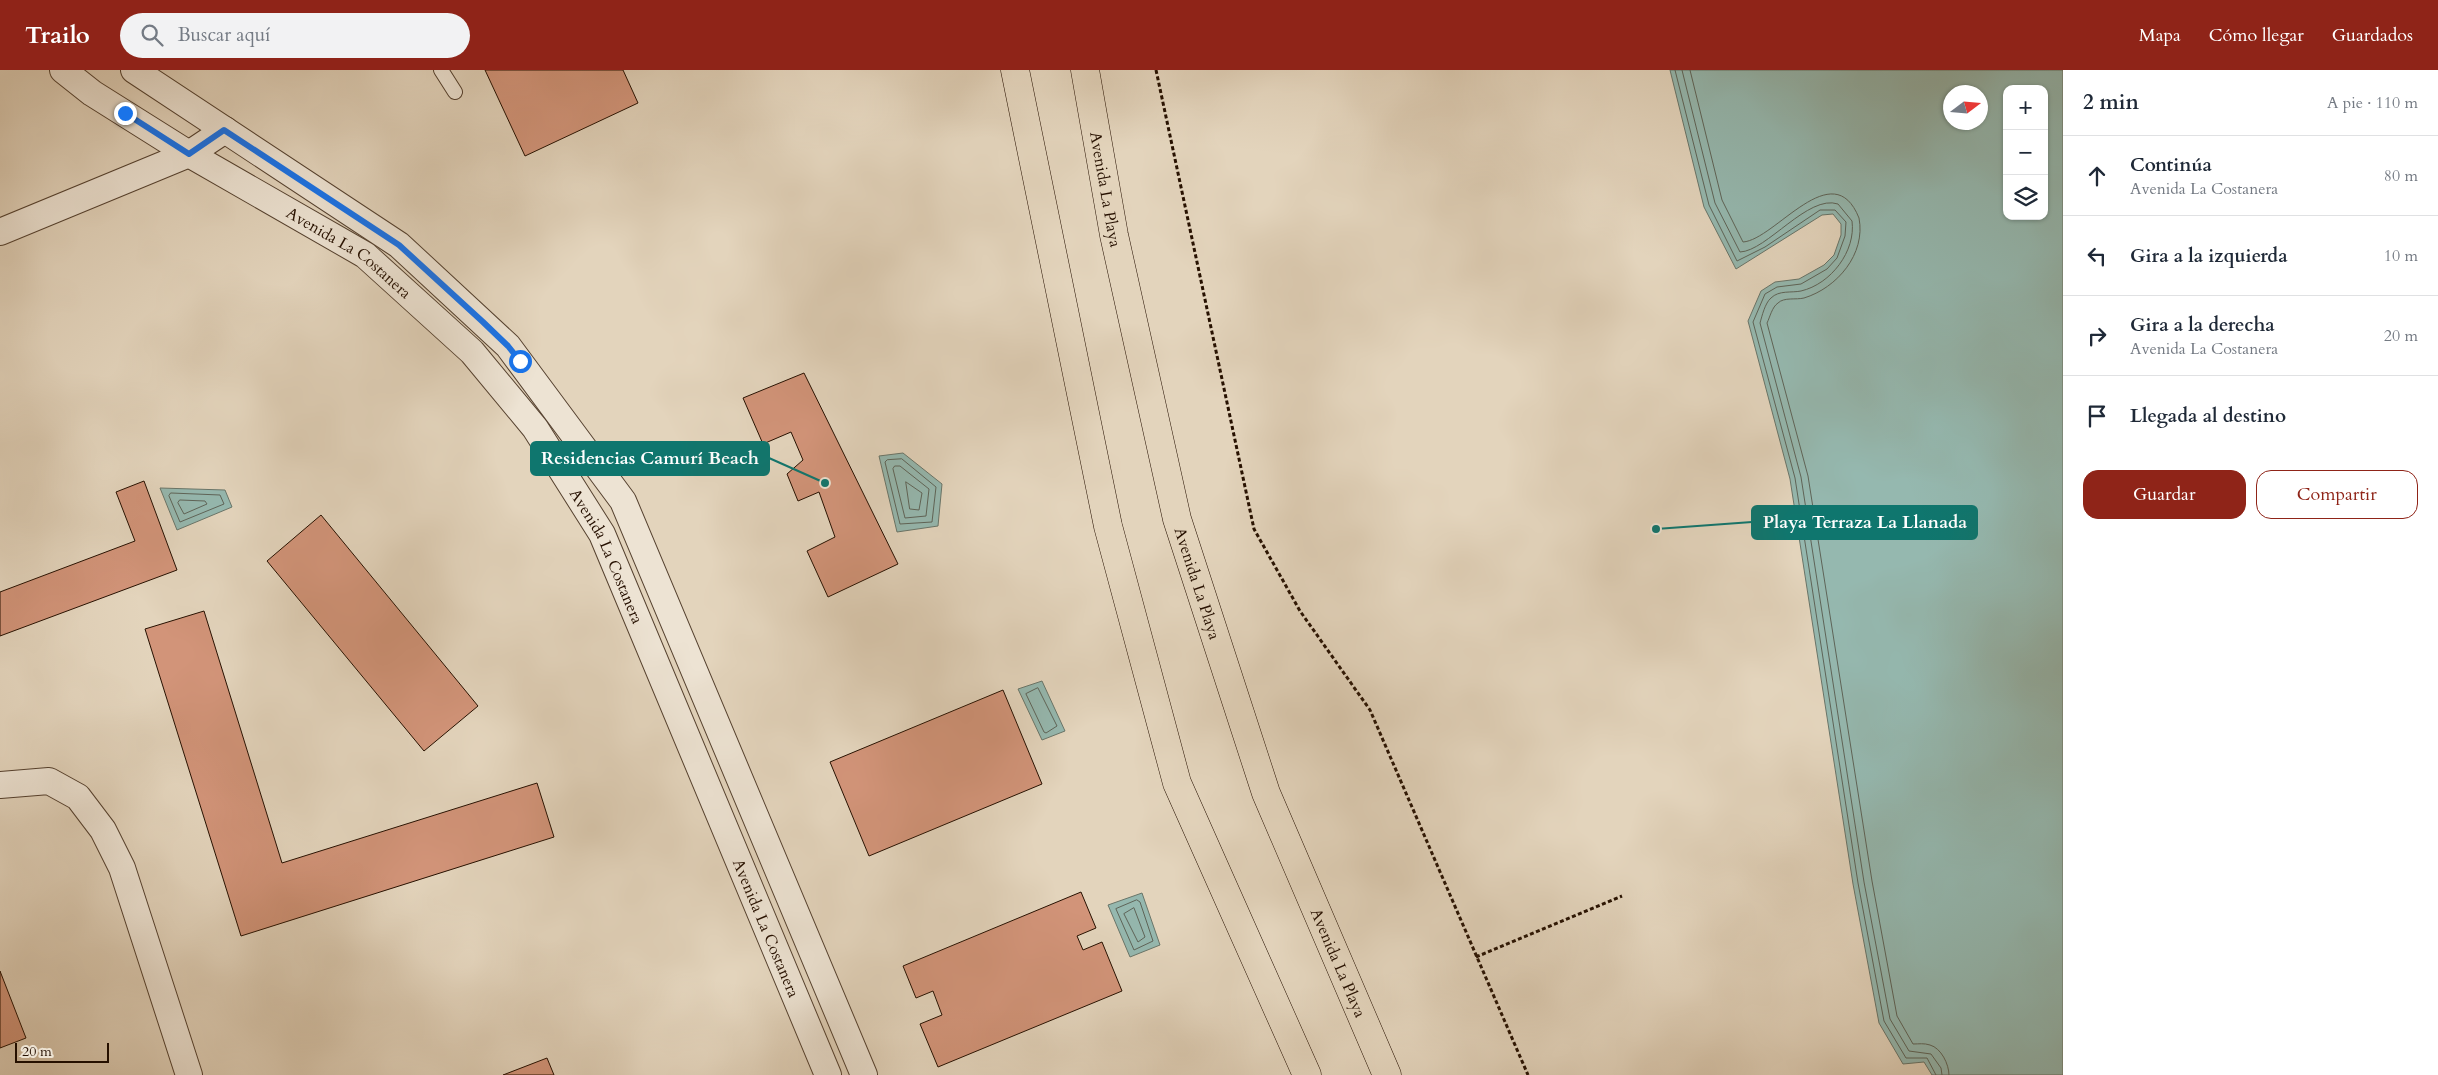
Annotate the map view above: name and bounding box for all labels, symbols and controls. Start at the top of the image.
search box [120,13,470,58]
text: Trailo [25,19,90,52]
icon: search [138,21,166,49]
text: Buscar aquí [178,22,270,48]
text: Mapa [2139,23,2181,48]
text: Cómo llegar [2209,23,2304,48]
text: Guardados [2332,23,2413,48]
north arrow [1943,85,1988,130]
map controls [2003,85,2048,220]
button: + [2003,85,2048,130]
text: 2 min [2083,88,2139,117]
text: A pie · 110 m [2327,92,2418,114]
route end [114,102,137,125]
street label: Avenida La Playa [1084,130,1126,249]
button: − [2003,130,2048,175]
text: Continúa [2130,152,2212,178]
icon: ahead [2083,162,2111,190]
text: 80 m [2384,165,2418,187]
button: layers [2003,175,2048,220]
text: Avenida La Costanera [2130,178,2278,200]
street label: Avenida La Costanera [282,202,416,304]
icon: left [2083,242,2111,270]
text: Gira a la izquierda [2130,243,2288,269]
text: 10 m [2384,245,2418,267]
text: Gira a la derecha [2130,312,2275,338]
icon: right [2083,322,2111,350]
text: 20 m [2384,325,2418,347]
text: Avenida La Costanera [2130,338,2278,360]
route start [509,350,532,373]
icon: arrive [2083,402,2111,430]
text: Llegada al destino [2130,403,2286,429]
callout: Residencias Camurí Beach [531,442,769,475]
text: Residencias Camurí Beach [541,446,759,471]
button: Guardar [2083,470,2246,519]
button: Compartir [2256,470,2418,519]
street label: Avenida La Costanera [564,485,648,627]
callout: Playa Terraza La Llanada [1752,506,1977,539]
text: Playa Terraza La Llanada [1763,510,1967,535]
street label: Avenida La Playa [1168,525,1225,643]
street label: Avenida La Costanera [727,856,804,1001]
street label: Avenida La Playa [1305,905,1371,1021]
scale bar [15,1040,109,1063]
text: 20 m [22,1042,52,1061]

